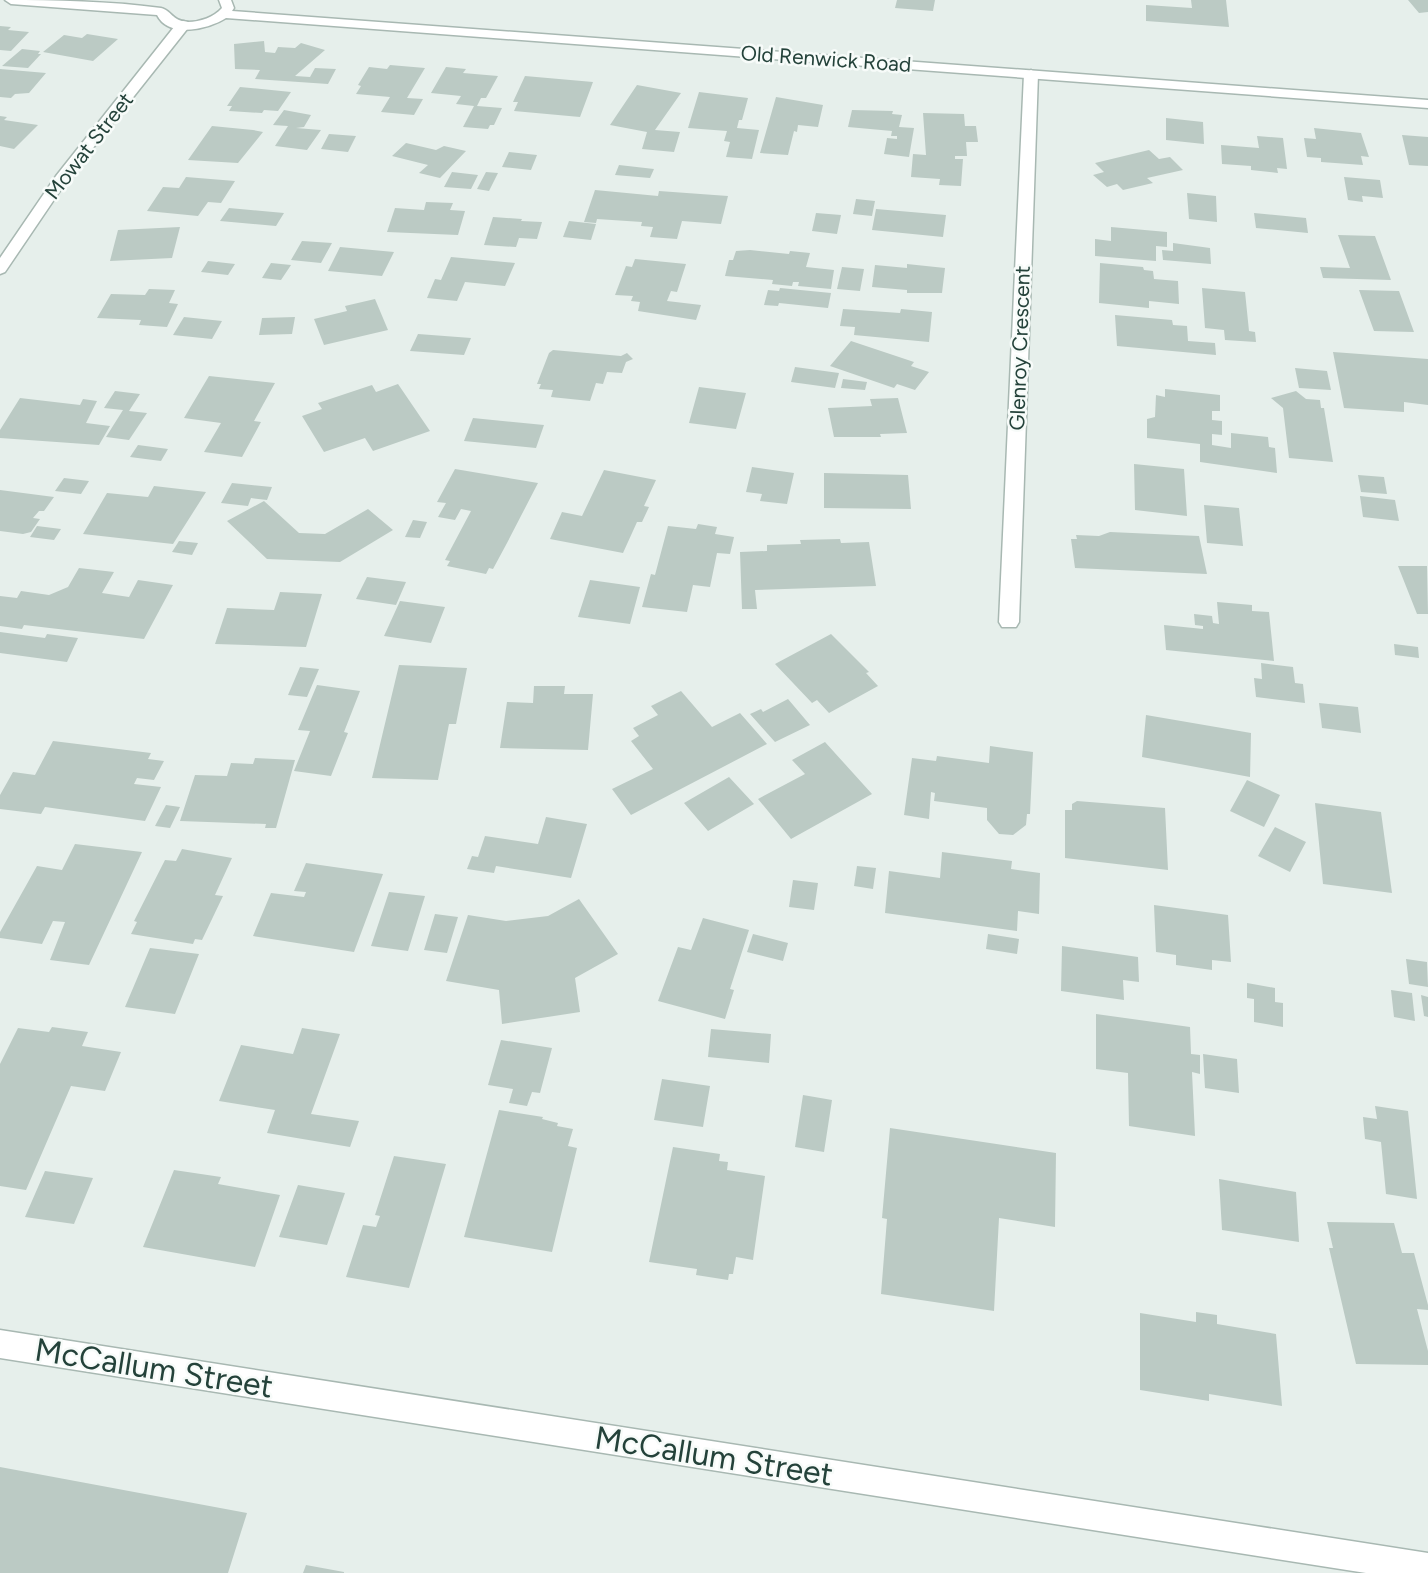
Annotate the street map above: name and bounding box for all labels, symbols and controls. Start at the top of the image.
street label: Old Renwick Road [740,40,912,77]
street label: Mowat Street [39,87,138,204]
street label: Glenroy Crescent [1004,265,1035,431]
street label: McCallum Street [32,1330,276,1406]
street label: McCallum Street [592,1418,836,1494]

